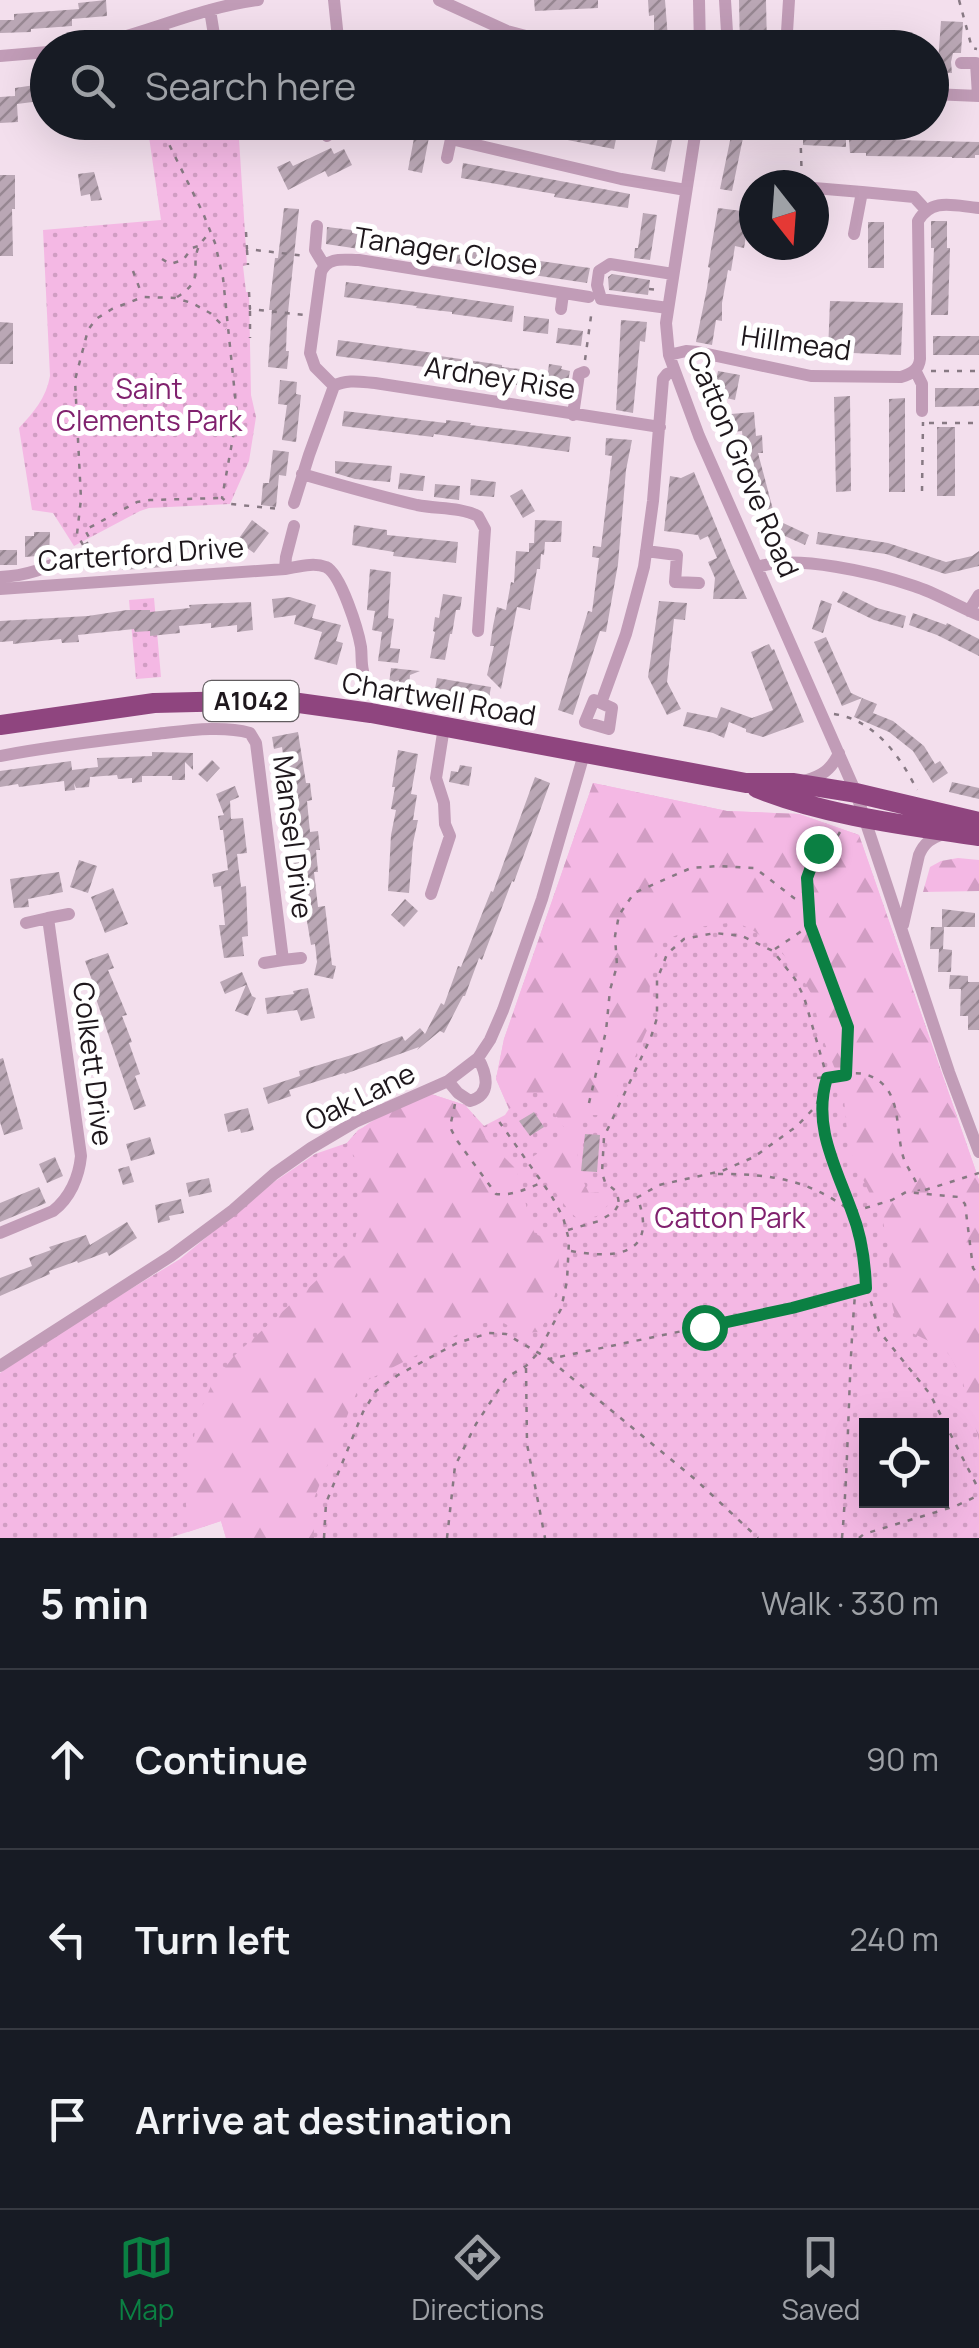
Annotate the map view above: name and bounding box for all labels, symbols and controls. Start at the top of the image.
search box [30,30,949,140]
icon: search [65,58,120,113]
text: Search here [145,59,356,111]
north arrow [739,170,829,260]
street label: Tanager Close [352,217,541,283]
street label: Hillmead [739,315,854,369]
street label: Catton Grove Road [679,344,809,583]
street label: Ardney Rise [422,346,578,408]
park label: Saint Clements Park [56,369,243,439]
street label: Carterford Drive [37,527,245,579]
street label: Chartwell Road [339,662,539,734]
road number: A1042 [204,681,298,721]
street label: Mansel Drive [265,753,323,921]
route end [796,826,842,872]
street label: Colkett Drive [65,980,123,1148]
street label: Oak Lane [298,1053,421,1139]
park label: Catton Park [655,1198,807,1236]
route start [682,1305,728,1351]
map controls [859,1418,949,1508]
button: locate [859,1418,949,1508]
text: 5 min [40,1574,149,1632]
text: Walk · 330 m [761,1581,939,1625]
icon: ahead [40,1732,95,1787]
text: Continue [135,1733,308,1785]
text: 90 m [866,1737,939,1781]
icon: left [40,1912,95,1967]
text: Turn left [135,1913,291,1965]
text: 240 m [849,1917,939,1961]
icon: arrive [40,2092,95,2147]
text: Arrive at destination [135,2093,512,2145]
tab: Map [119,2230,174,2328]
tab: Directions [412,2230,544,2328]
tab: Saved [781,2230,860,2328]

